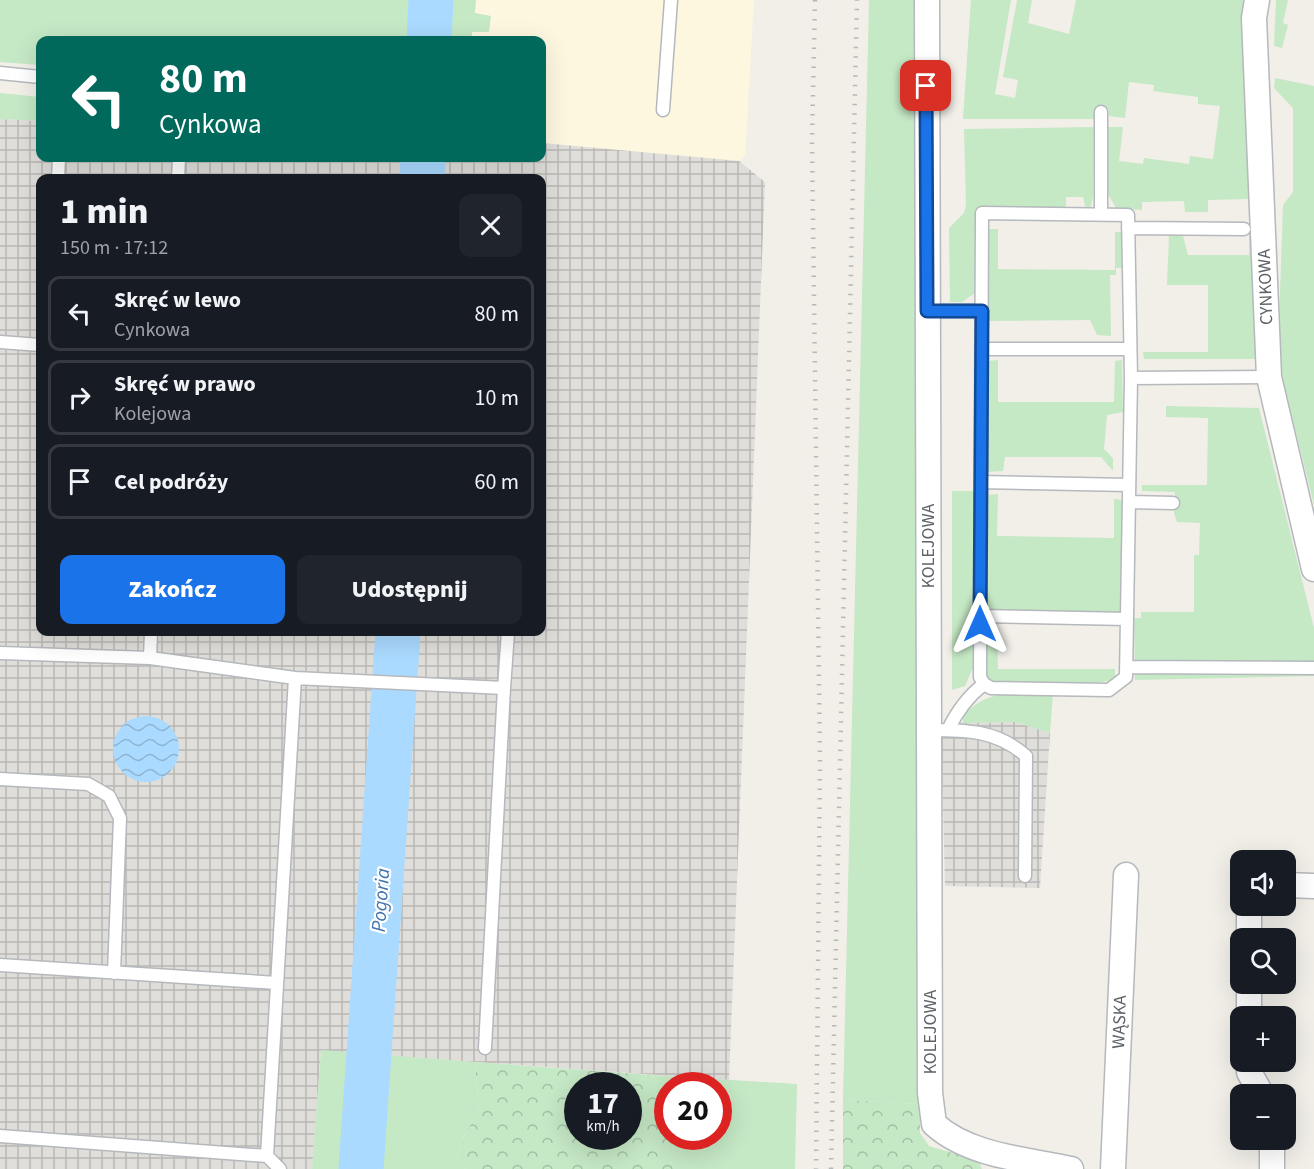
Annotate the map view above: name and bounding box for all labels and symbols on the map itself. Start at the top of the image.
pin [900,60,951,111]
street label: CYNKOWA [1252,248,1279,325]
street label: KOLEJOWA [916,503,941,588]
position arrow [948,592,1012,656]
water label: Pogoria [365,867,397,933]
street label: KOLEJOWA [918,989,943,1074]
street label: WĄSKA [1106,995,1133,1049]
speed limit sign: 20 [654,1072,732,1150]

